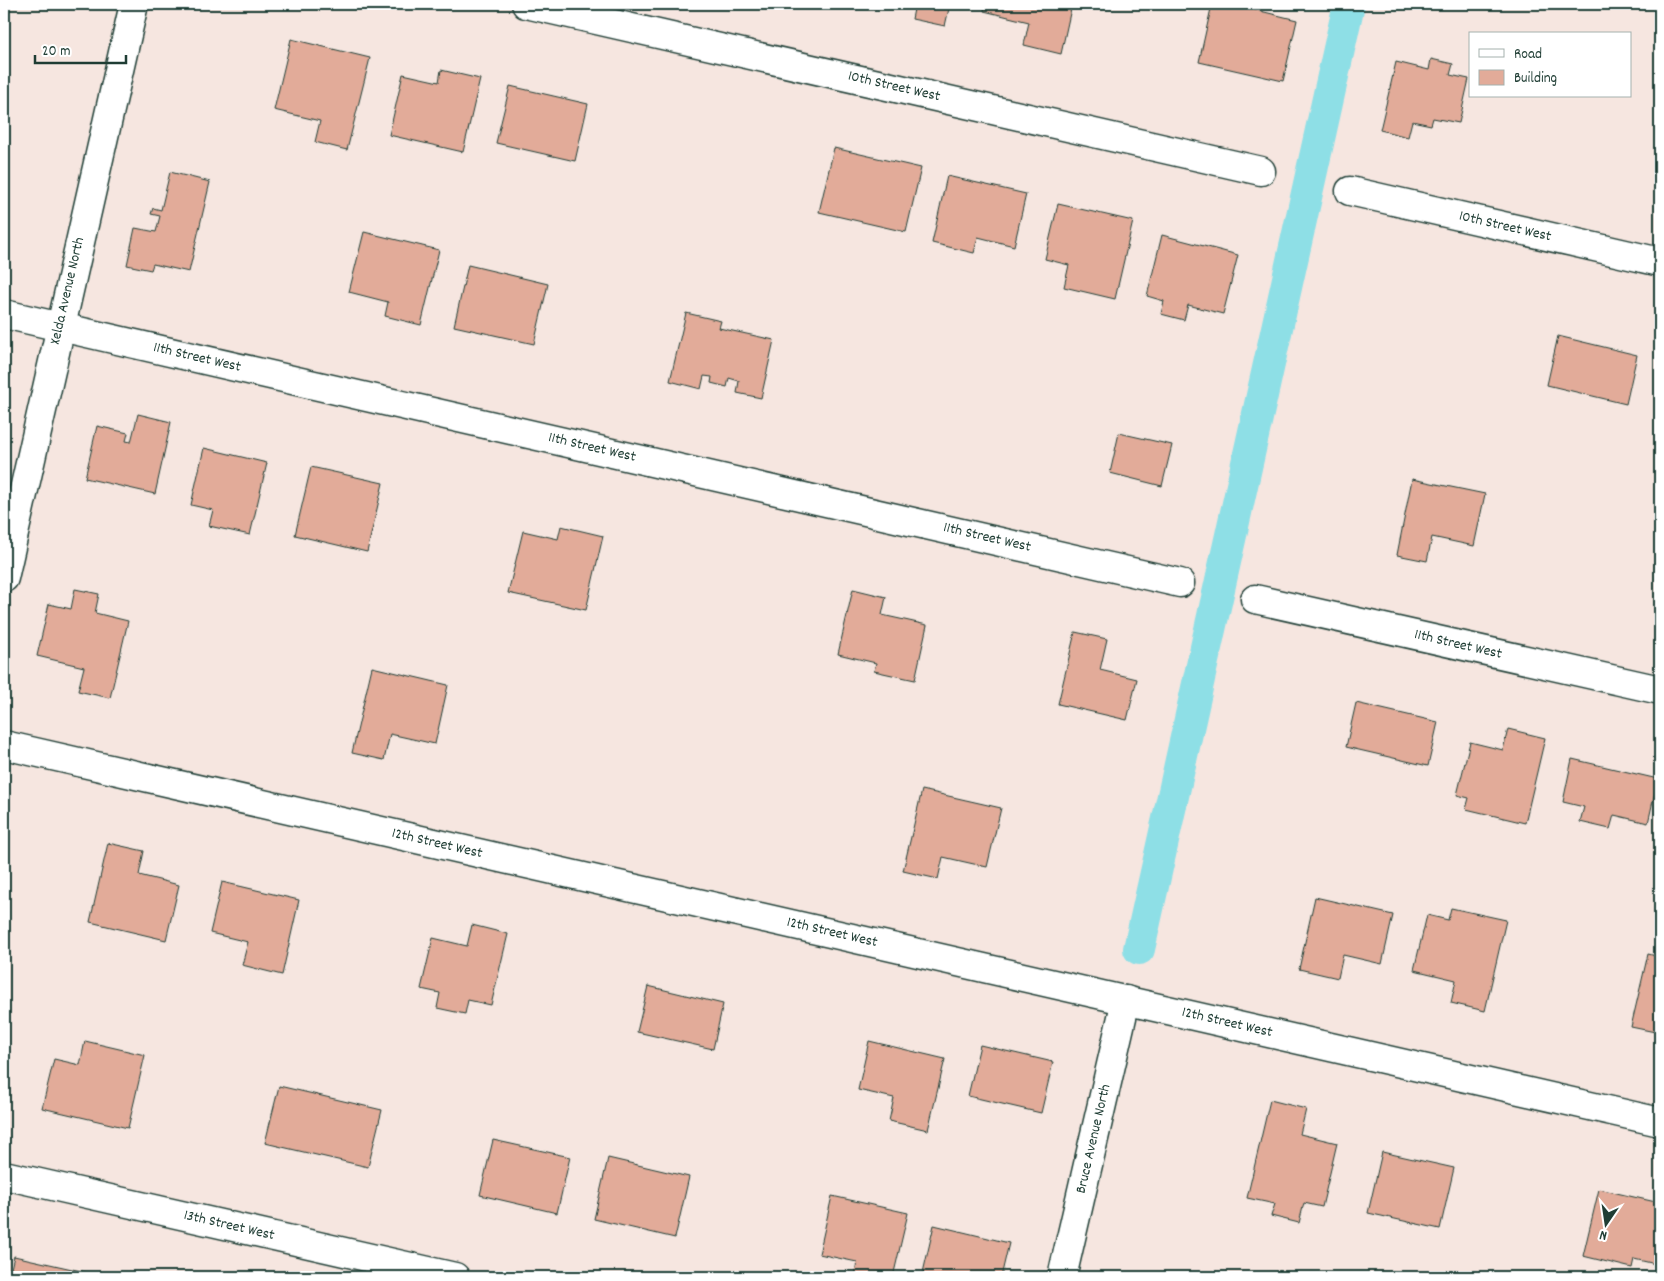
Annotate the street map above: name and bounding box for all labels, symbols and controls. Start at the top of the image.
scale bar [35,32,126,64]
legend [1469,32,1632,98]
text: 20 m [42,41,70,63]
text: Road [1514,44,1542,66]
street label: 10th Street West [846,66,943,108]
text: Building [1514,68,1557,90]
street label: 10th Street West [1457,206,1554,248]
street label: Xelda Avenue North [45,235,91,347]
street label: 11th Street West [151,337,243,379]
street label: 11th Street West [546,427,638,469]
street label: 11th Street West [941,517,1033,559]
street label: 11th Street West [1412,624,1504,666]
street label: 12th Street West [389,823,485,865]
street label: 12th Street West [784,912,880,954]
street label: 12th Street West [1179,1002,1275,1044]
street label: Bruce Avenue North [1071,1082,1117,1196]
north arrow [1582,1198,1632,1248]
street label: 13th Street West [181,1205,277,1247]
text: N [1598,1224,1609,1245]

